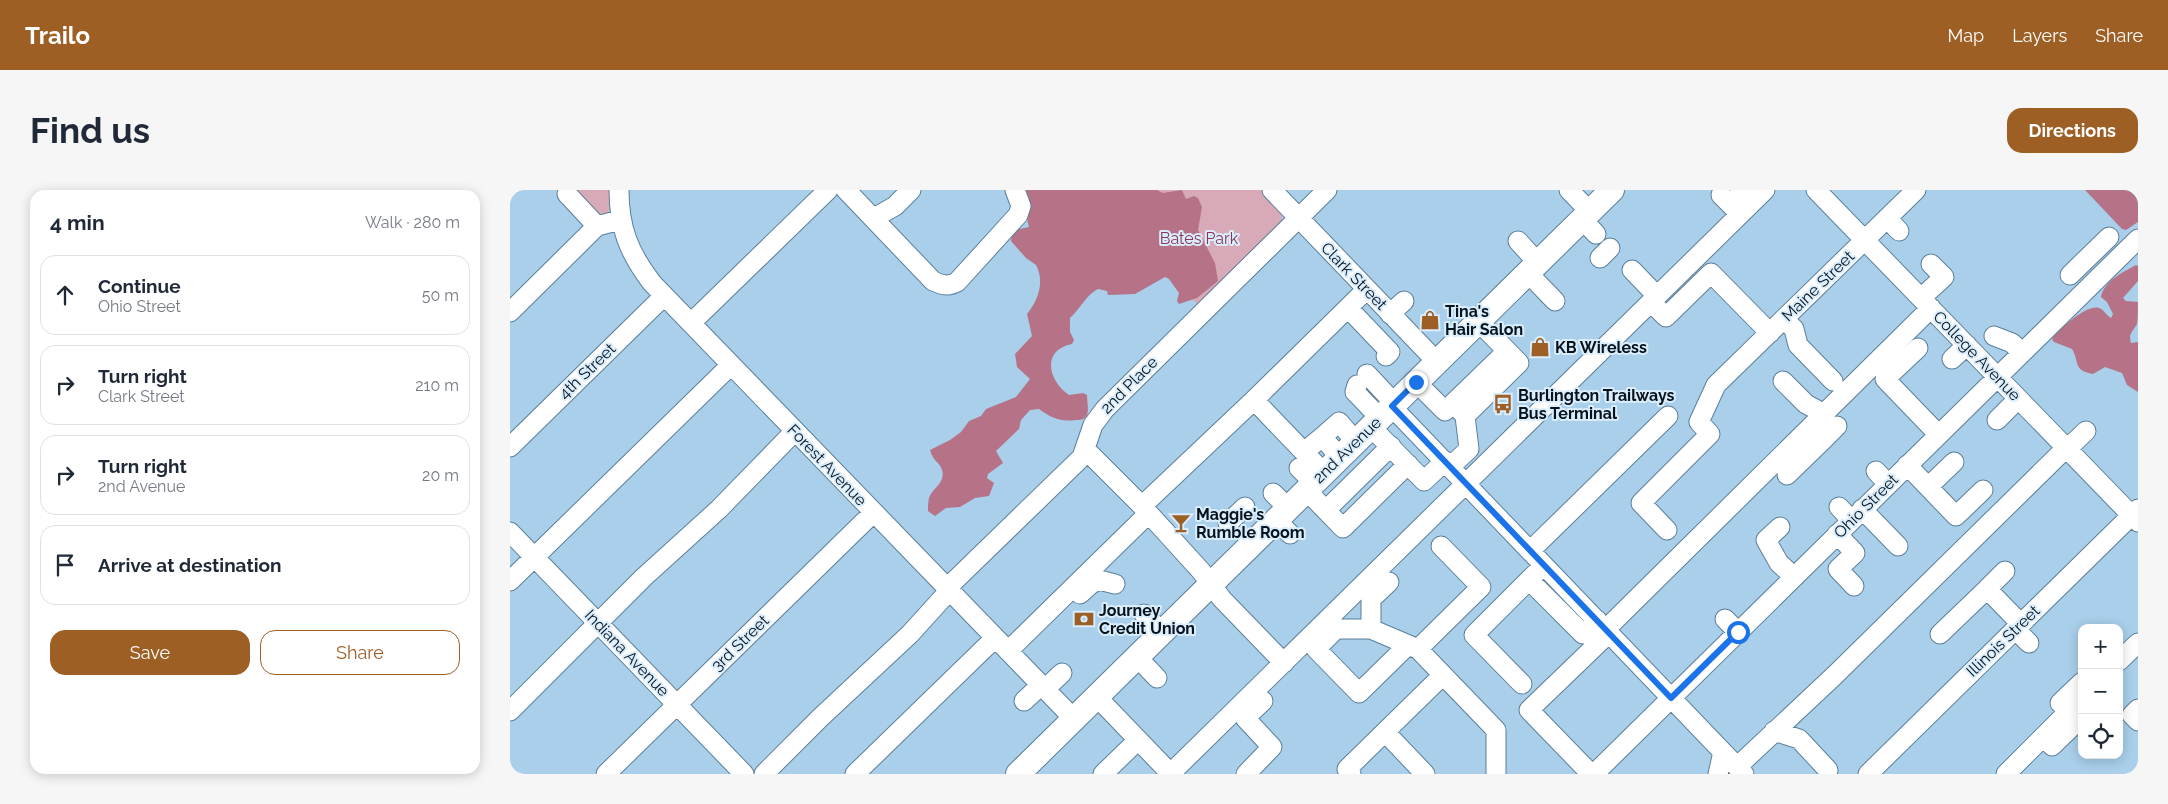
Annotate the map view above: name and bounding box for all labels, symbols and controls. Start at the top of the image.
text: Trailo [25,21,90,50]
text: Map [1948,25,1984,46]
text: Layers [2012,25,2067,46]
text: Share [2095,25,2143,46]
button: Directions [2007,108,2138,153]
text: Find us [30,110,150,151]
text: 4 min [50,210,105,235]
text: Walk · 280 m [365,213,460,232]
park label: Bates Park [1160,229,1239,248]
street label: Clark Street [1317,238,1391,314]
street label: Maine Street [1778,246,1859,325]
text: Continue [98,275,181,297]
icon: ahead [51,281,79,309]
text: 50 m [422,286,459,305]
text: Ohio Street [98,297,181,316]
place label: Tina's Hair Salon [1445,302,1523,339]
street label: College Avenue [1929,307,2025,405]
shop icon: Tina's Hair Salon [1419,309,1441,331]
shop icon: KB Wireless [1529,336,1551,358]
place label: KB Wireless [1555,338,1647,357]
street label: 4th Street [555,339,620,403]
street label: 2nd Place [1097,353,1161,417]
text: Turn right [98,365,187,387]
icon: right [51,371,79,399]
route end [1405,371,1428,394]
text: 210 m [415,376,459,395]
place label: Burlington Trailways Bus Terminal [1518,386,1674,423]
text: Clark Street [98,387,185,406]
bus stop icon: Burlington Trailways Bus Terminal [1492,393,1514,415]
street label: 2nd Avenue [1309,413,1385,487]
street label: Forest Avenue [783,420,871,510]
text: Turn right [98,455,187,477]
icon: right [51,461,79,489]
text: 20 m [422,466,459,485]
street label: Ohio Street [1830,470,1902,542]
text: 2nd Avenue [98,477,185,496]
place label: Maggie's Rumble Room [1196,505,1305,542]
bar icon: Maggie's Rumble Room [1170,512,1192,534]
icon: arrive [51,551,79,579]
text: Arrive at destination [98,554,282,576]
place label: Journey Credit Union [1099,601,1195,638]
street label: Illinois Street [1962,601,2044,681]
street label: Indiana Avenue [581,606,673,700]
bank icon: Journey Credit Union [1073,608,1095,630]
street label: 3rd Street [707,611,773,675]
route start [1727,621,1750,644]
map controls [2078,624,2123,759]
button: + [2078,624,2123,669]
button: Save [50,630,250,675]
button: Share [260,630,460,675]
button: − [2078,669,2123,714]
button: locate [2078,714,2123,759]

